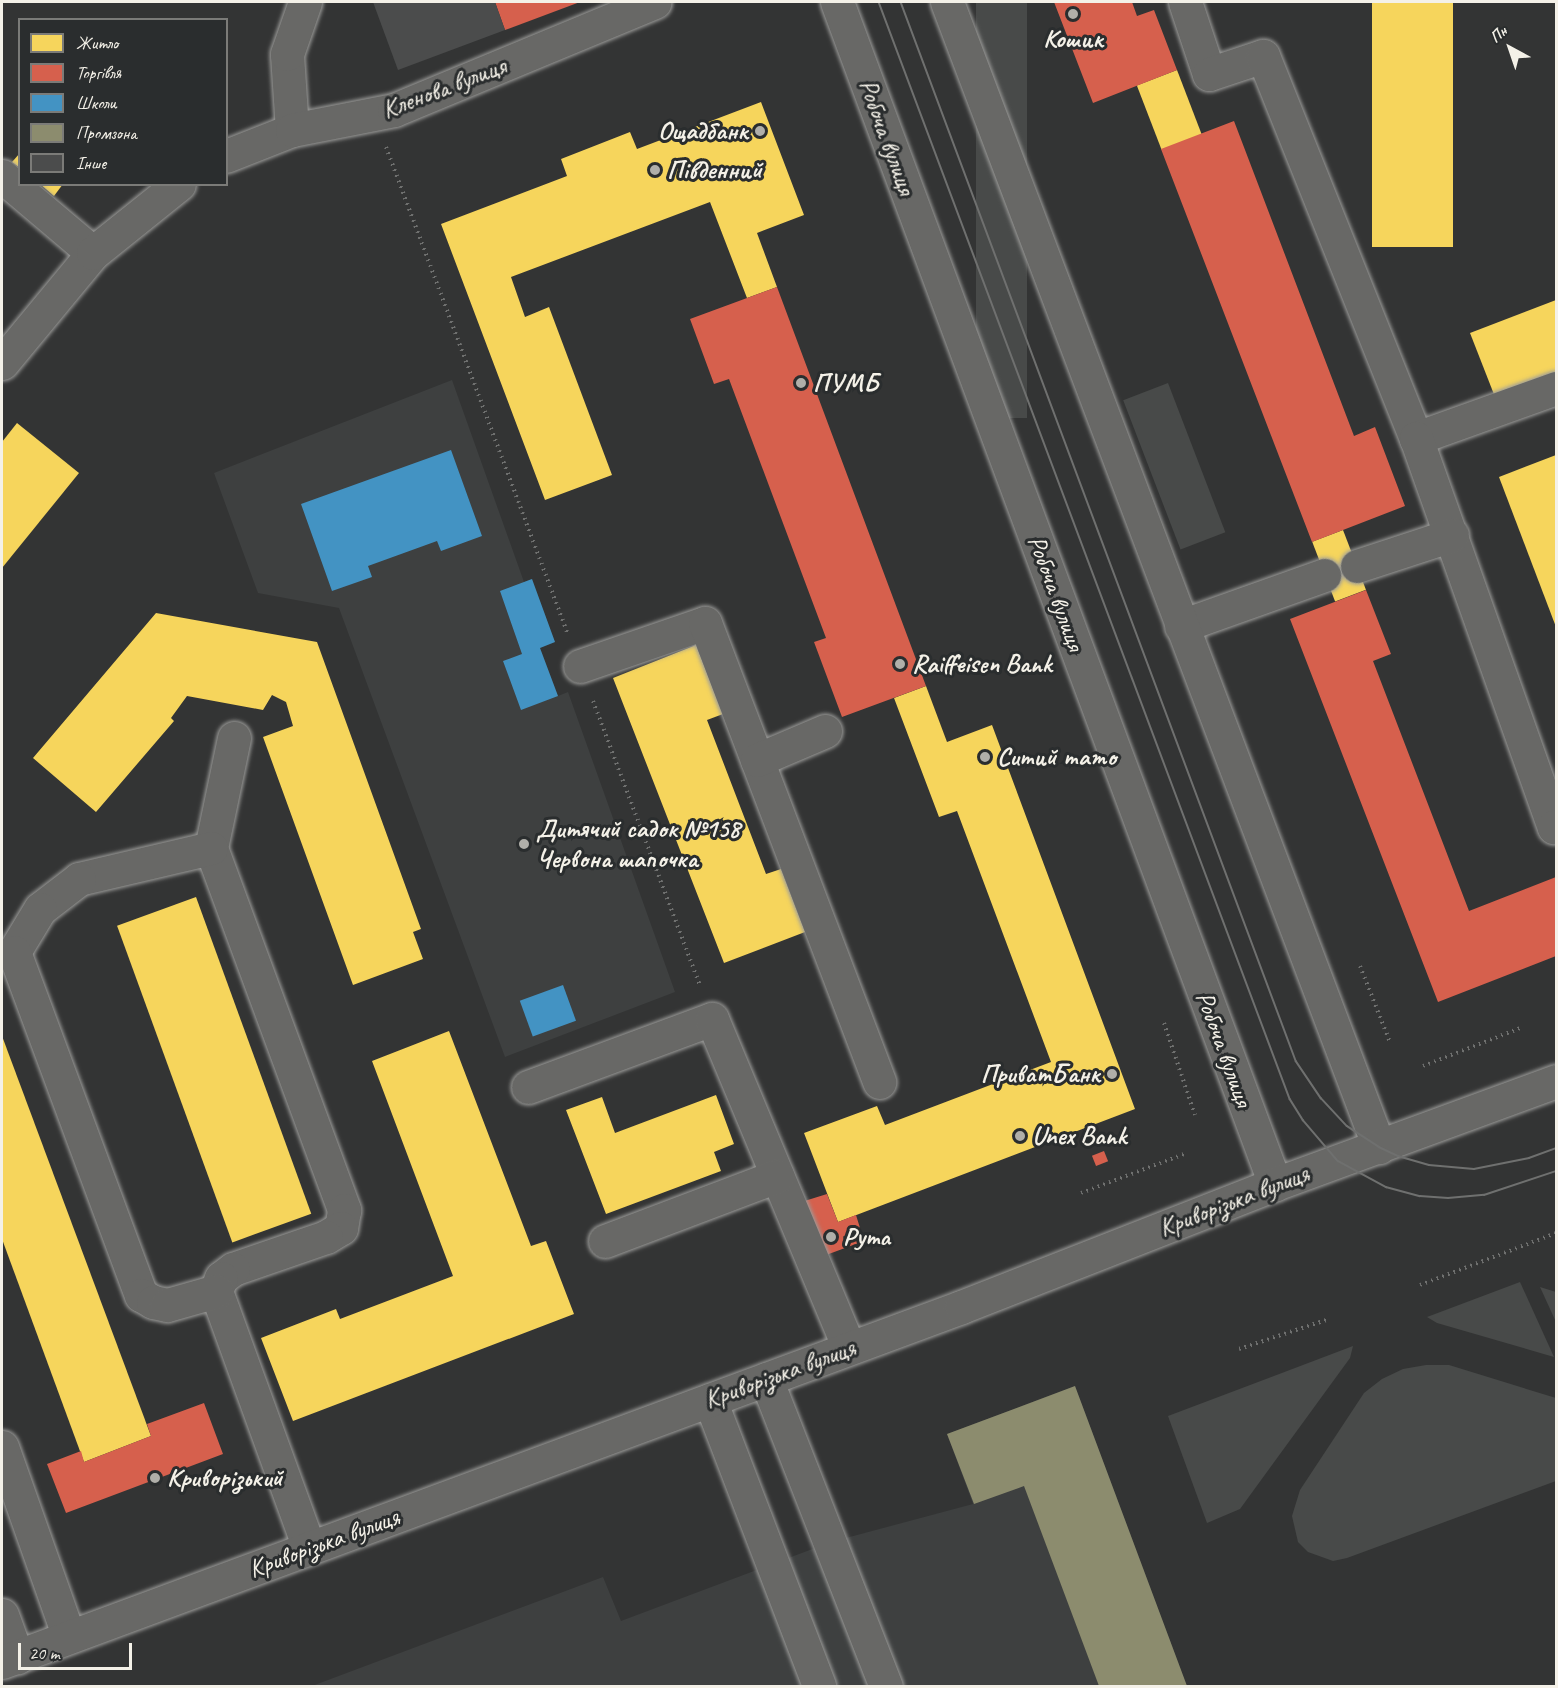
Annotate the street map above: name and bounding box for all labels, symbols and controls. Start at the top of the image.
marker: Кошик [1066,7,1080,21]
legend [18,18,228,186]
north arrow [1480,18,1540,78]
text: Пн [1486,21,1511,47]
place label: Кошик [1043,23,1103,55]
text: Житло [76,32,118,54]
street label: Кленова вулиця [378,50,510,126]
text: Торгівля [76,62,121,84]
street label: Робоча вулиця [852,76,922,198]
text: Школи [76,92,117,114]
place label: Ощадбанк [658,115,748,147]
text: Промзона [76,122,137,144]
marker: Ощадбанк [753,124,767,138]
text: Інше [76,152,106,174]
place label: Південний [667,154,762,186]
marker: Південний [648,163,662,177]
place label: ПУМБ [813,367,879,399]
marker: ПУМБ [794,376,808,390]
street label: Робоча вулиця [1021,532,1091,654]
place label: Raiffeisen Bank [912,648,1052,680]
marker: Raiffeisen Bank [893,657,907,671]
place label: Ситий тато [997,741,1116,773]
marker: Ситий тато [978,750,992,764]
place label: Дитячий садок №158 Червона шапочка [536,813,740,874]
marker: Дитячий садок №158 Червона шапочка [517,837,531,851]
street label: Робоча вулиця [1189,988,1259,1110]
place label: ПриватБанк [981,1058,1100,1090]
marker: ПриватБанк [1105,1067,1119,1081]
place label: Unex Bank [1032,1120,1127,1152]
marker: Unex Bank [1013,1129,1027,1143]
street label: Криворізька вулиця [1154,1158,1314,1244]
place label: Рута [843,1221,890,1253]
marker: Рута [824,1230,838,1244]
street label: Криворізька вулиця [699,1332,861,1416]
place label: Криворізький [167,1462,283,1494]
marker: Криворізький [148,1471,162,1485]
street label: Криворізька вулиця [243,1501,405,1585]
scale bar [21,1631,135,1669]
text: 20 m [29,1642,60,1664]

